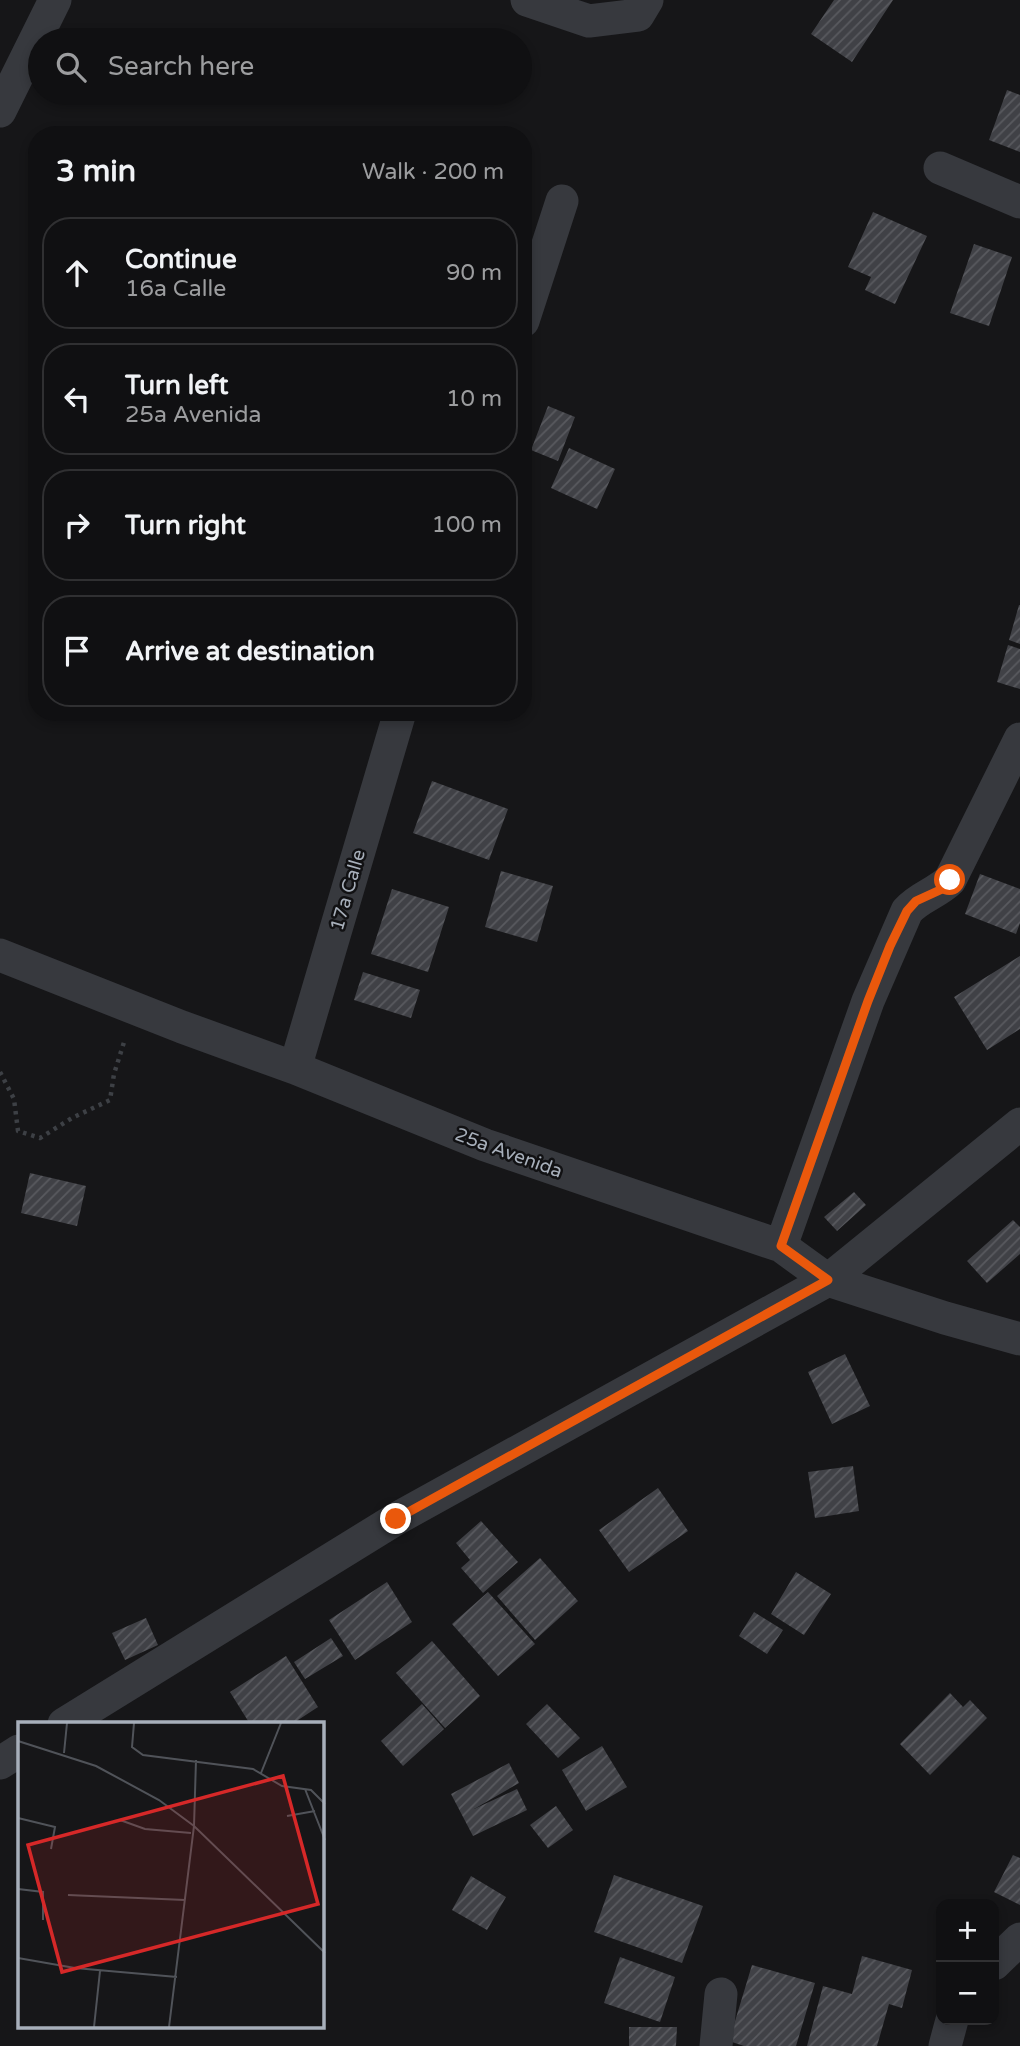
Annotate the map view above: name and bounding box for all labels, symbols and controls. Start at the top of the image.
search box [28,28,532,105]
icon: search [52,48,90,86]
text: Search here [108,51,254,82]
text: 3 min [56,153,136,190]
text: Walk · 200 m [362,158,504,186]
text: Continue [125,244,237,275]
icon: ahead [58,254,96,292]
text: 90 m [446,259,502,287]
text: 16a Calle [125,275,226,303]
text: Turn left [125,370,228,401]
icon: left [58,380,96,418]
text: 10 m [446,385,502,413]
text: 25a Avenida [125,401,261,429]
icon: right [58,506,96,544]
text: Turn right [125,510,246,541]
text: 100 m [432,511,502,539]
icon: arrive [58,632,96,670]
text: Arrive at destination [125,636,375,667]
street label: 17a Calle [326,847,370,933]
route start [934,864,965,895]
street label: 25a Avenida [452,1123,565,1183]
route end [380,1503,411,1534]
inset map [18,1722,324,2028]
map controls [936,1899,999,2025]
button: + [936,1899,999,1962]
button: − [936,1962,999,2025]

